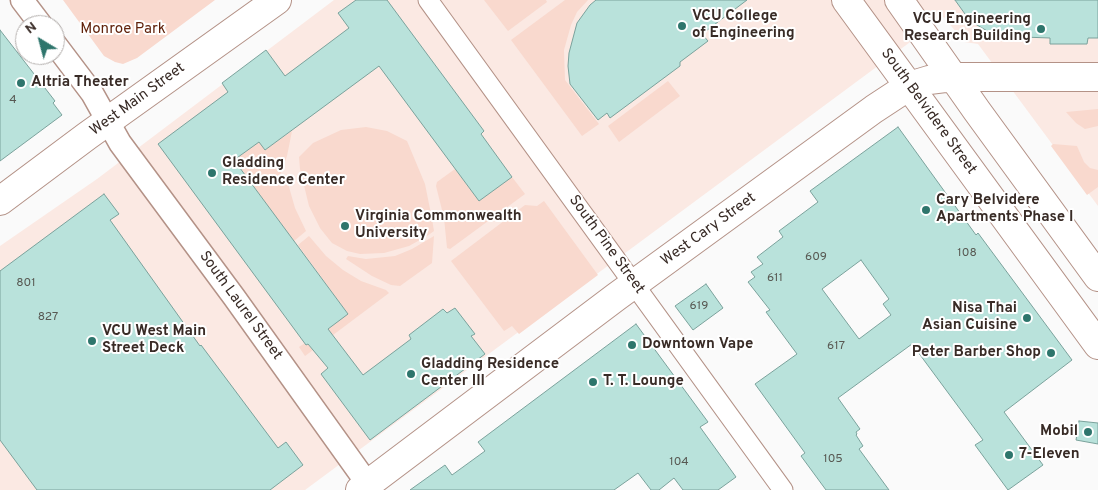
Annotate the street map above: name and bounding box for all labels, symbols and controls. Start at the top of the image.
place label: VCU College of Engineering [692,8,795,43]
place label: VCU Engineering Research Building [904,11,1031,46]
north arrow [15,15,65,65]
text: N [22,19,40,38]
marker: VCU College of Engineering [676,20,688,32]
park label: Monroe Park [80,21,166,39]
marker: VCU Engineering Research Building [1035,23,1047,35]
street label: South Belvidere Street [876,45,980,179]
street label: West Main Street [87,60,189,140]
place label: Altria Theater [31,74,129,92]
marker: Altria Theater [15,77,27,89]
house number: 4 [9,94,17,108]
place label: Gladding Residence Center [222,155,345,190]
marker: Gladding Residence Center [206,167,218,179]
street label: West Cary Street [658,190,760,270]
street label: South Pine Street [564,192,648,298]
place label: Cary Belvidere Apartments Phase I [936,192,1073,227]
marker: Cary Belvidere Apartments Phase I [920,204,932,216]
place label: Virginia Commonwealth University [355,208,522,243]
marker: Virginia Commonwealth University [339,220,351,232]
house number: 108 [957,247,977,261]
street label: South Laurel Street [195,248,285,364]
house number: 609 [805,251,827,265]
house number: 611 [767,272,783,286]
house number: 801 [16,277,36,291]
house number: 619 [690,300,708,314]
place label: Nisa Thai Asian Cuisine [922,300,1017,335]
house number: 827 [38,311,58,325]
marker: Nisa Thai Asian Cuisine [1021,312,1033,324]
place label: VCU West Main Street Deck [102,323,206,358]
marker: VCU West Main Street Deck [86,335,98,347]
place label: Downtown Vape [642,336,753,354]
marker: Downtown Vape [626,339,638,351]
house number: 617 [827,340,845,354]
place label: Peter Barber Shop [912,344,1041,362]
marker: Peter Barber Shop [1045,347,1057,359]
place label: Gladding Residence Center III [421,356,559,391]
marker: Gladding Residence Center III [405,368,417,380]
place label: T. T. Lounge [603,373,684,391]
marker: T. T. Lounge [587,376,599,388]
place label: Mobil [1040,423,1078,441]
marker: Mobil [1082,426,1094,438]
place label: 7-Eleven [1019,446,1080,464]
marker: 7-Eleven [1003,449,1015,461]
house number: 105 [823,453,843,467]
house number: 104 [669,456,689,470]

